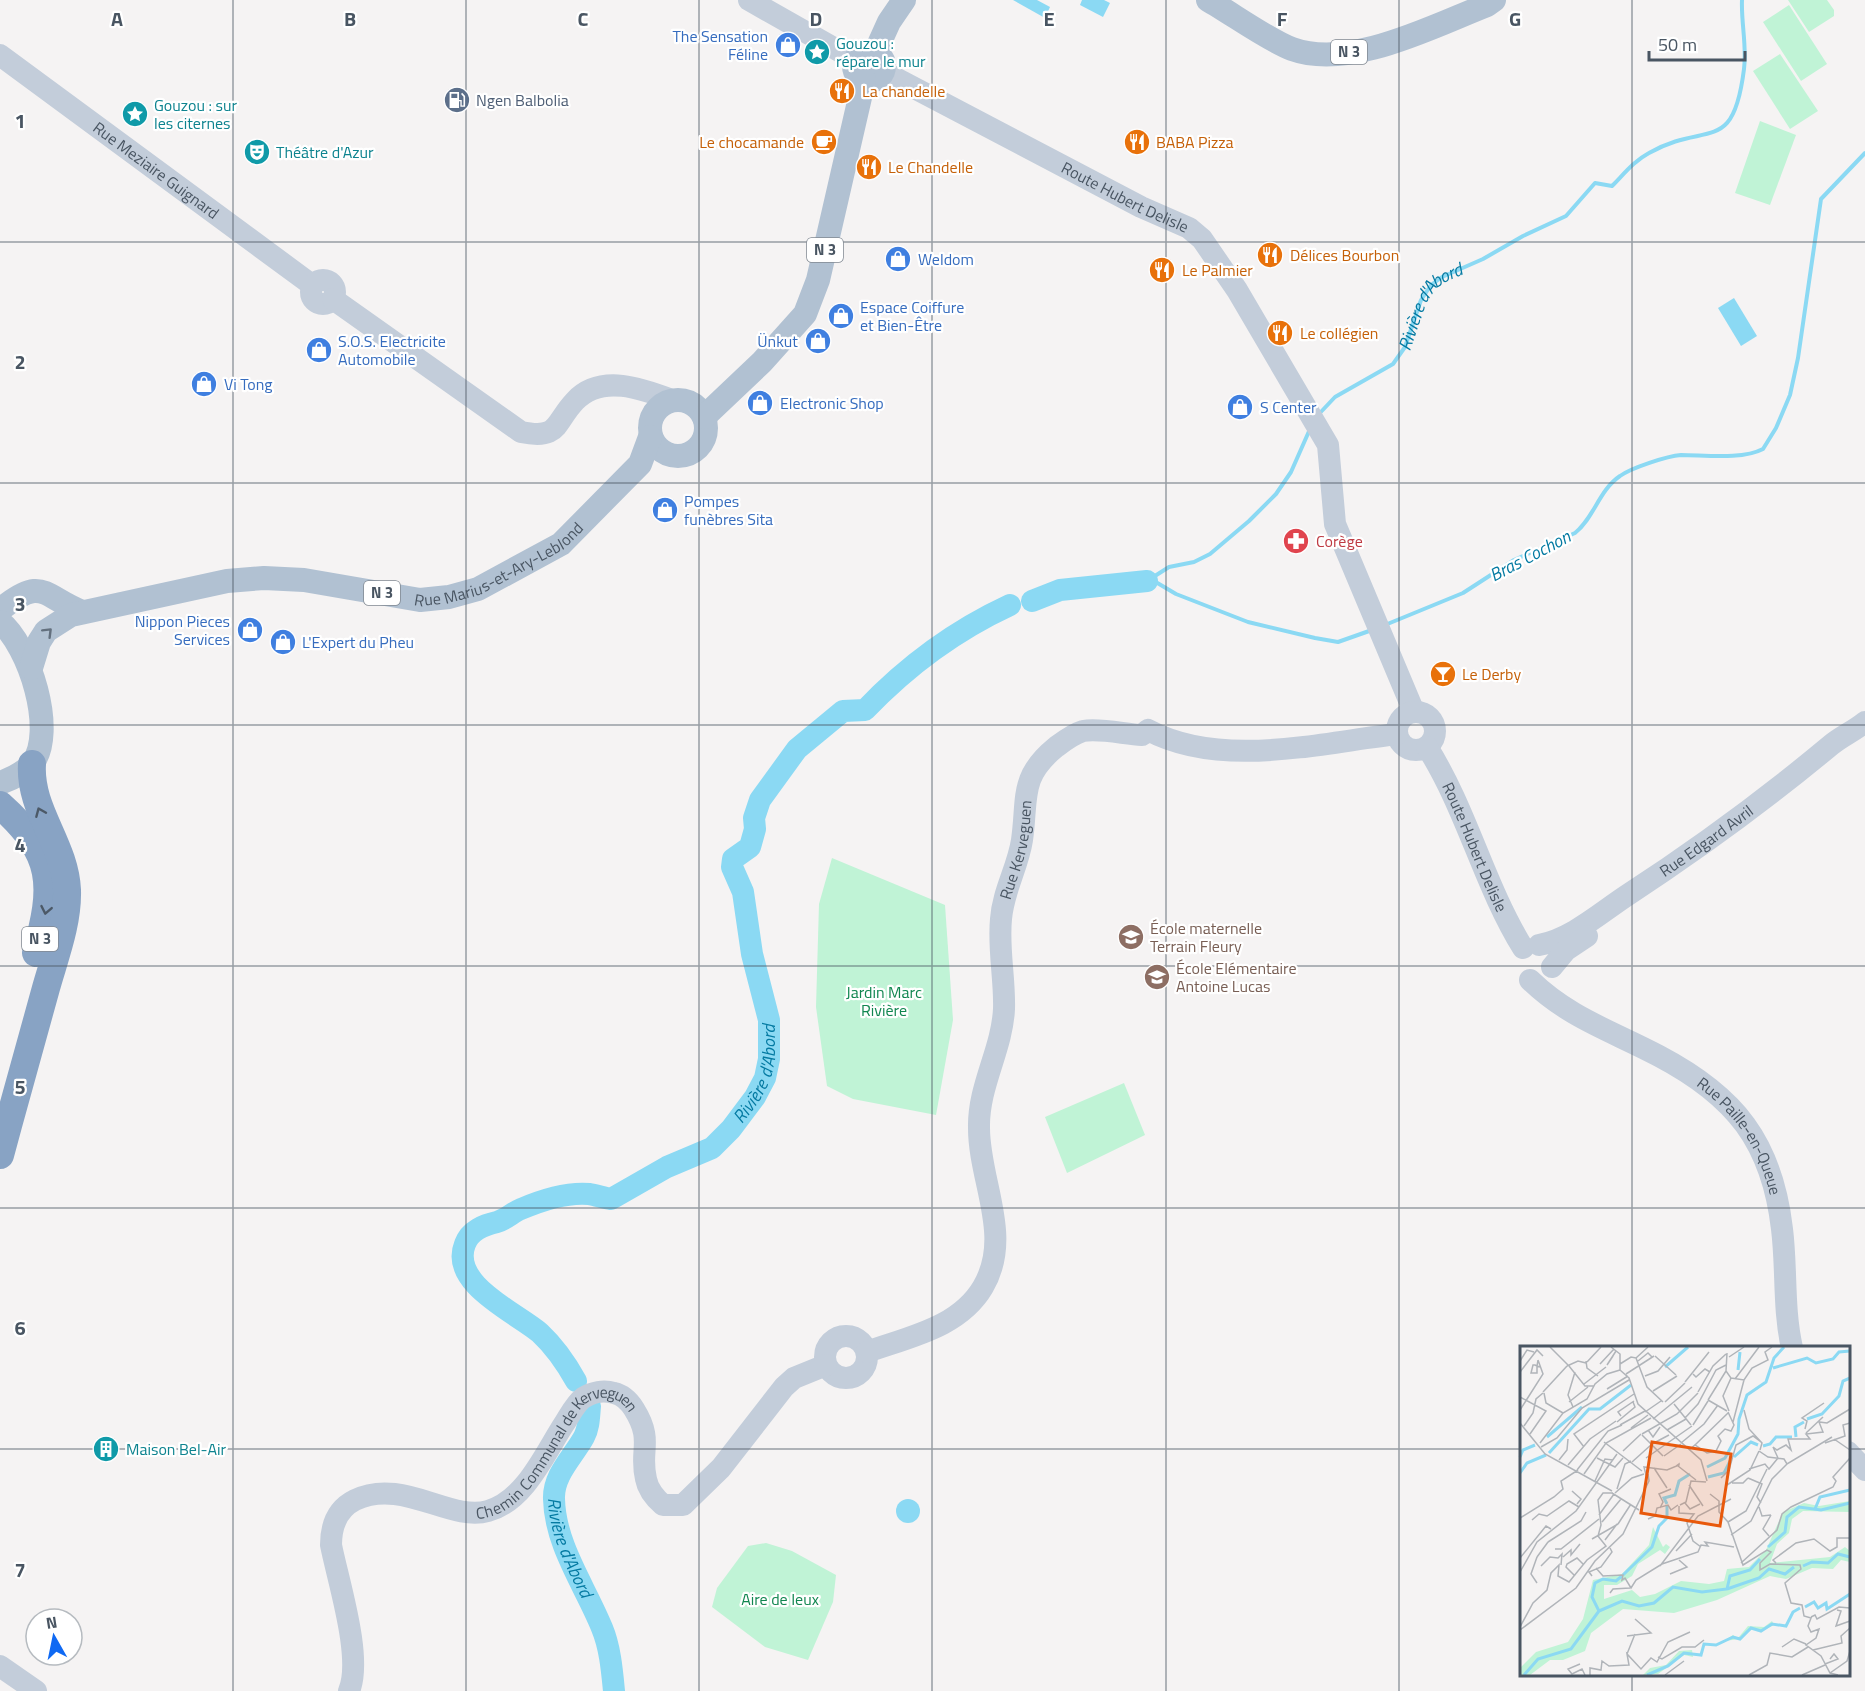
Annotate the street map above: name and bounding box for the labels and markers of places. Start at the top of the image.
place label: The Sensation Féline [672,24,768,66]
shop icon: The Sensation Féline [773,30,803,60]
place label: Gouzou : répare le mur [836,31,926,73]
place icon: Gouzou : répare le mur [802,37,832,67]
restaurant icon: La chandelle [827,76,857,106]
place label: La chandelle [862,79,945,103]
fuel station icon: Ngen Balbolia [442,85,472,115]
place label: Ngen Balbolia [476,88,569,112]
place label: Gouzou : sur les citernes [154,93,237,135]
place icon: Gouzou : sur les citernes [120,99,150,129]
cafe icon: Le chocamande [809,127,839,157]
restaurant icon: BABA Pizza [1122,127,1152,157]
place label: Le chocamande [699,130,804,154]
place label: BABA Pizza [1156,130,1234,154]
theatre icon: Théâtre d'Azur [242,137,272,167]
place label: Théâtre d'Azur [276,140,374,164]
restaurant icon: Le Chandelle [854,152,884,182]
place label: Le Chandelle [888,155,973,179]
restaurant icon: Délices Bourbon [1255,240,1285,270]
place label: Délices Bourbon [1290,243,1399,267]
shop icon: Weldom [883,244,913,274]
place label: Weldom [918,247,974,271]
restaurant icon: Le Palmier [1147,255,1177,285]
place label: Le Palmier [1182,258,1253,282]
place label: Espace Coiffure et Bien-Être [860,295,964,337]
shop icon: Espace Coiffure et Bien-Être [826,301,856,331]
restaurant icon: Le collégien [1265,318,1295,348]
place label: Le collégien [1300,321,1378,345]
shop icon: Ünkut [803,326,833,356]
place label: S.O.S. Electricite Automobile [338,329,446,371]
place label: Ünkut [757,329,798,353]
shop icon: S.O.S. Electricite Automobile [304,335,334,365]
shop icon: Vi Tong [189,369,219,399]
place label: Vi Tong [224,372,273,396]
shop icon: Electronic Shop [745,388,775,418]
place label: Electronic Shop [780,391,884,415]
shop icon: S Center [1225,392,1255,422]
place label: S Center [1260,395,1317,419]
place label: Pompes funèbres Sita [684,489,773,531]
shop icon: Pompes funèbres Sita [650,495,680,525]
pharmacy icon: Corège [1281,526,1311,556]
place label: Corège [1316,529,1363,553]
place label: Nippon Pieces Services [135,609,230,651]
shop icon: Nippon Pieces Services [235,615,265,645]
shop icon: L'Expert du Pheu [268,627,298,657]
place label: L'Expert du Pheu [302,630,414,654]
bar icon: Le Derby [1428,659,1458,689]
place label: Le Derby [1462,662,1521,686]
place label: École maternelle Terrain Fleury [1150,916,1262,958]
school or university icon: École maternelle Terrain Fleury [1116,922,1146,952]
place label: École Elémentaire Antoine Lucas [1176,956,1297,998]
school or university icon: École Elémentaire Antoine Lucas [1142,962,1172,992]
building icon: Maison Bel-Air [91,1434,121,1464]
place label: Maison Bel-Air [126,1437,226,1461]

